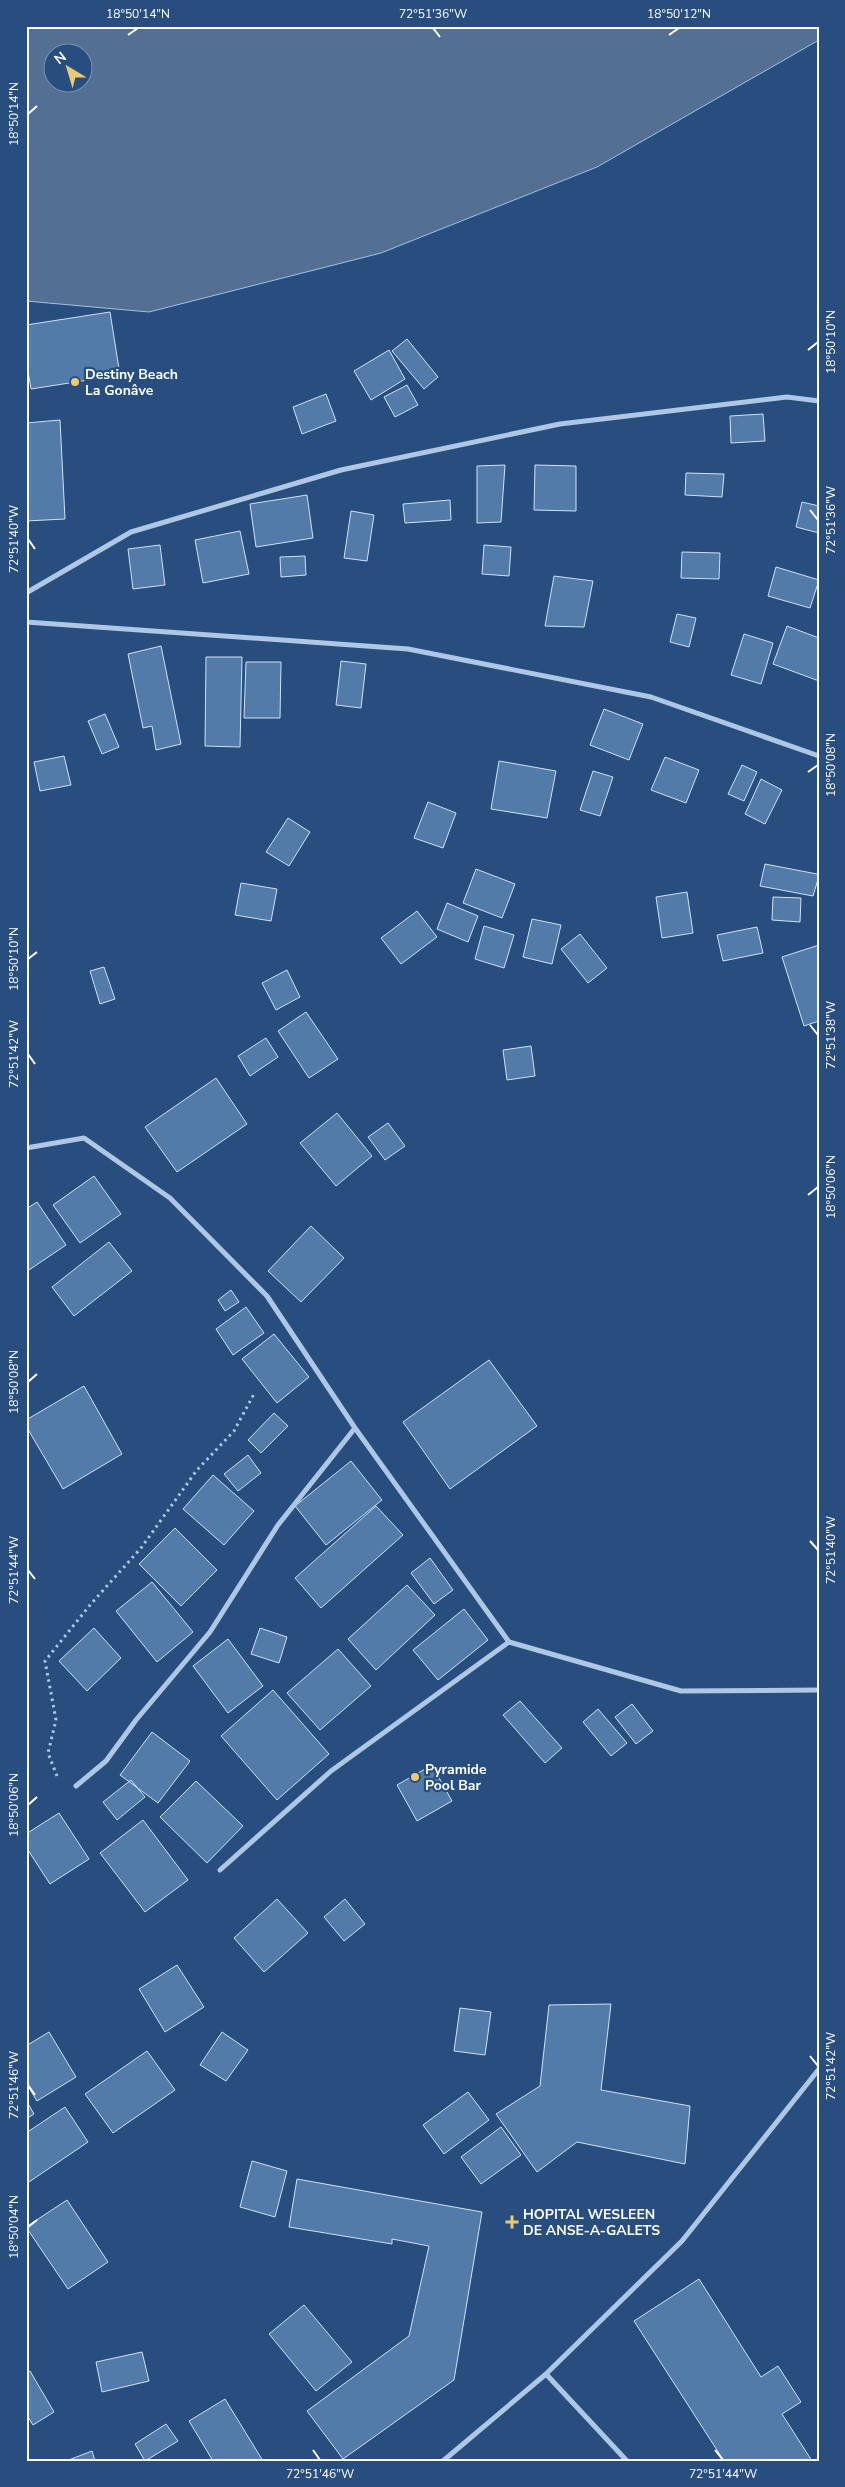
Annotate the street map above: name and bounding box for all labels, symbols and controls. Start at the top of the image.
text: 18°50'14"N [106,6,170,22]
text: 72°51'36"W [399,6,467,22]
text: 18°50'12"N [647,6,711,22]
north arrow [42,42,92,92]
text: N [50,47,70,69]
text: 18°50'14"N [6,82,22,146]
text: 18°50'10"N [823,310,839,374]
place label: Destiny Beach La Gonâve [85,365,178,400]
marker: Destiny Beach La Gonâve [69,376,81,388]
text: 72°51'36"W [823,486,839,554]
text: 72°51'40"W [6,505,22,573]
text: 18°50'08"N [823,733,839,797]
text: 18°50'10"N [6,927,22,991]
text: 72°51'38"W [823,1001,839,1069]
text: 72°51'42"W [6,1020,22,1088]
text: 18°50'06"N [823,1155,839,1219]
text: 18°50'08"N [6,1350,22,1414]
text: 72°51'40"W [823,1516,839,1584]
text: 72°51'44"W [6,1536,22,1604]
place label: Pyramide Pool Bar [425,1760,487,1795]
marker: Pyramide Pool Bar [409,1771,421,1783]
text: 18°50'06"N [6,1773,22,1837]
text: 72°51'42"W [823,2032,839,2100]
text: 72°51'46"W [6,2051,22,2119]
text: 18°50'04"N [6,2195,22,2259]
place label: HOPITAL WESLEEN DE ANSE-A-GALETS [523,2205,660,2240]
marker: HOPITAL WESLEEN DE ANSE-A-GALETS [505,2215,519,2229]
text: 72°51'46"W [286,2466,354,2482]
text: 72°51'44"W [689,2466,757,2482]

